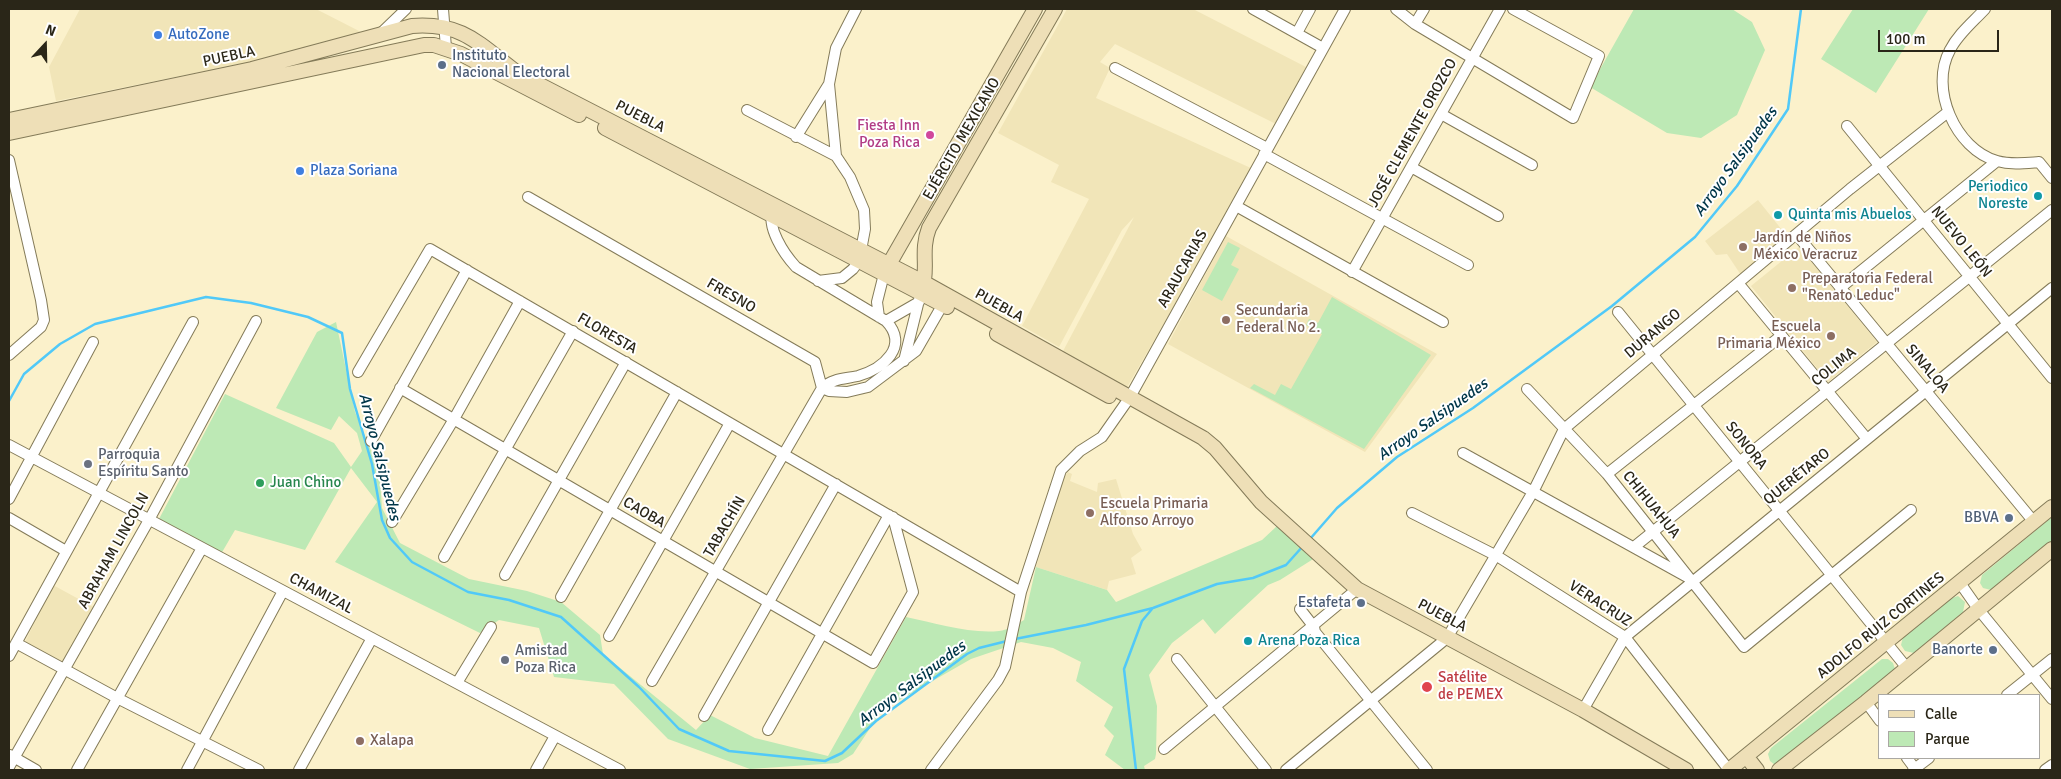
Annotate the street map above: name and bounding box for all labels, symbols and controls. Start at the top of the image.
north arrow [20,20,70,70]
scale bar [1881,20,2002,52]
text: N [43,21,58,40]
place label: AutoZone [168,26,230,44]
marker: AutoZone [152,29,164,41]
text: 100 m [1886,30,1926,48]
street label: PUEBLA [201,43,257,71]
place label: Instituto Nacional Electoral [452,47,570,82]
street label: JOSÉ CLEMENTE OROZCO [1365,56,1461,210]
marker: Instituto Nacional Electoral [436,59,448,71]
street label: EJÉRCITO MEXICANO [920,75,1004,203]
street label: PUEBLA [612,97,668,137]
water label: Arroyo Salsipuedes [1690,104,1782,220]
place label: Fiesta Inn Poza Rica [857,117,920,152]
marker: Fiesta Inn Poza Rica [924,129,936,141]
place label: Plaza Soriana [310,162,398,180]
marker: Plaza Soriana [294,165,306,177]
place label: Periodico Noreste [1968,178,2028,213]
marker: Periodico Noreste [2032,190,2044,202]
street label: NUEVO LEÓN [1927,203,1995,281]
place label: Quinta mis Abuelos [1788,206,1912,224]
marker: Quinta mis Abuelos [1772,209,1784,221]
street label: ARAUCARIAS [1154,227,1212,311]
place label: Jardín de Niños México Veracruz [1753,229,1858,264]
marker: Jardín de Niños México Veracruz [1737,241,1749,253]
place label: Preparatoria Federal "Renato Leduc" [1802,270,1933,305]
street label: FRESNO [703,275,759,317]
marker: Preparatoria Federal "Renato Leduc" [1786,282,1798,294]
street label: PUEBLA [971,285,1027,327]
place label: Secundaria Federal No 2. [1236,302,1320,337]
street label: DURANGO [1621,305,1685,363]
street label: FLORESTA [574,310,640,358]
marker: Secundaria Federal No 2. [1220,314,1232,326]
place label: Escuela Primaria México [1717,318,1821,353]
marker: Escuela Primaria México [1825,330,1837,342]
street label: SINALOA [1901,341,1953,397]
street label: COLIMA [1808,344,1860,390]
water label: Arroyo Salsipuedes [1374,375,1492,465]
water label: Arroyo Salsipuedes [354,392,404,522]
street label: SONORA [1721,418,1771,474]
street label: QUERÉTARO [1760,445,1834,509]
place label: Parroquia Espíritu Santo [98,446,189,481]
marker: Parroquia Espíritu Santo [82,458,94,470]
street label: CHIHUAHUA [1618,468,1684,542]
place label: Juan Chino [270,474,341,492]
marker: Juan Chino [254,477,266,489]
street label: ABRAHAM LINCOLN [75,490,153,612]
street label: TABACHÍN [700,493,750,561]
street label: CAOBA [620,494,668,532]
place label: Escuela Primaria Alfonso Arroyo [1100,495,1208,530]
marker: Escuela Primaria Alfonso Arroyo [1084,507,1096,519]
place label: BBVA [1964,509,1999,527]
marker: BBVA [2003,512,2015,524]
street label: ADOLFO RUIZ CORTINES [1814,569,1948,683]
street label: CHAMIZAL [286,570,356,618]
street label: VERACRUZ [1565,577,1635,631]
place label: Estafeta [1298,594,1351,612]
street label: PUEBLA [1414,596,1470,636]
marker: Estafeta [1355,597,1367,609]
place label: Arena Poza Rica [1258,632,1360,650]
marker: Arena Poza Rica [1242,635,1254,647]
water label: Arroyo Salsipuedes [854,637,970,731]
place label: Banorte [1932,641,1983,659]
place label: Amistad Poza Rica [515,642,576,677]
marker: Banorte [1987,644,1999,656]
marker: Amistad Poza Rica [499,654,511,666]
place label: Satélite de PEMEX [1438,669,1503,704]
marker: Satélite de PEMEX [1420,680,1434,694]
legend [1878,694,2041,759]
text: Calle [1925,705,1958,723]
text: Parque [1925,730,1970,748]
place label: Xalapa [370,732,414,750]
marker: Xalapa [354,735,366,747]

